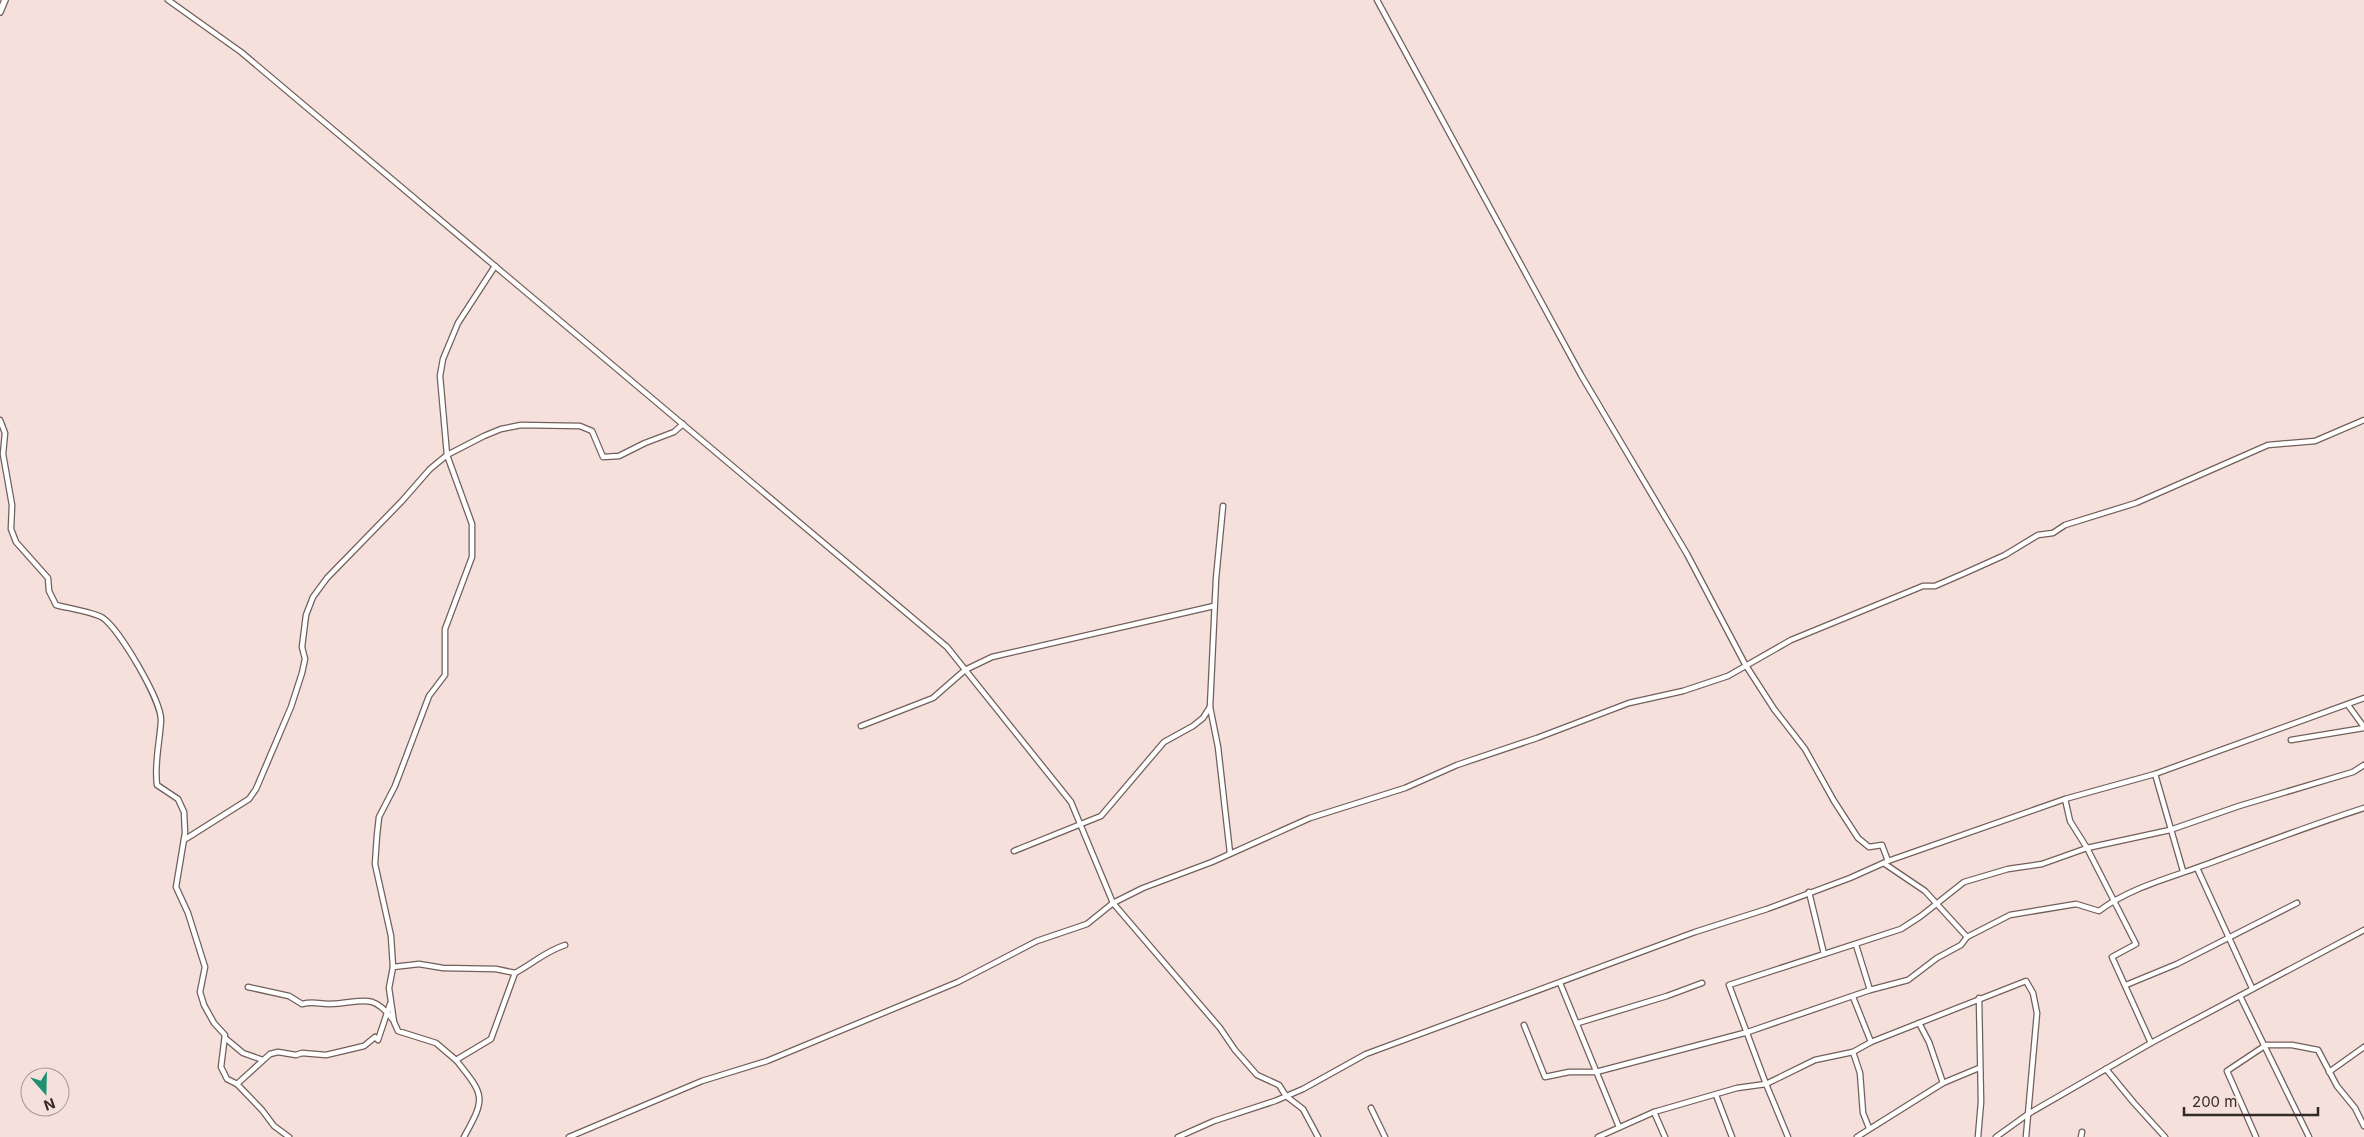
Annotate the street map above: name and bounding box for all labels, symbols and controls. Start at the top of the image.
north arrow [20,1067,70,1117]
scale bar [2184,1084,2318,1116]
text: 200 m [2192,1092,2237,1111]
text: N [42,1095,58,1114]

